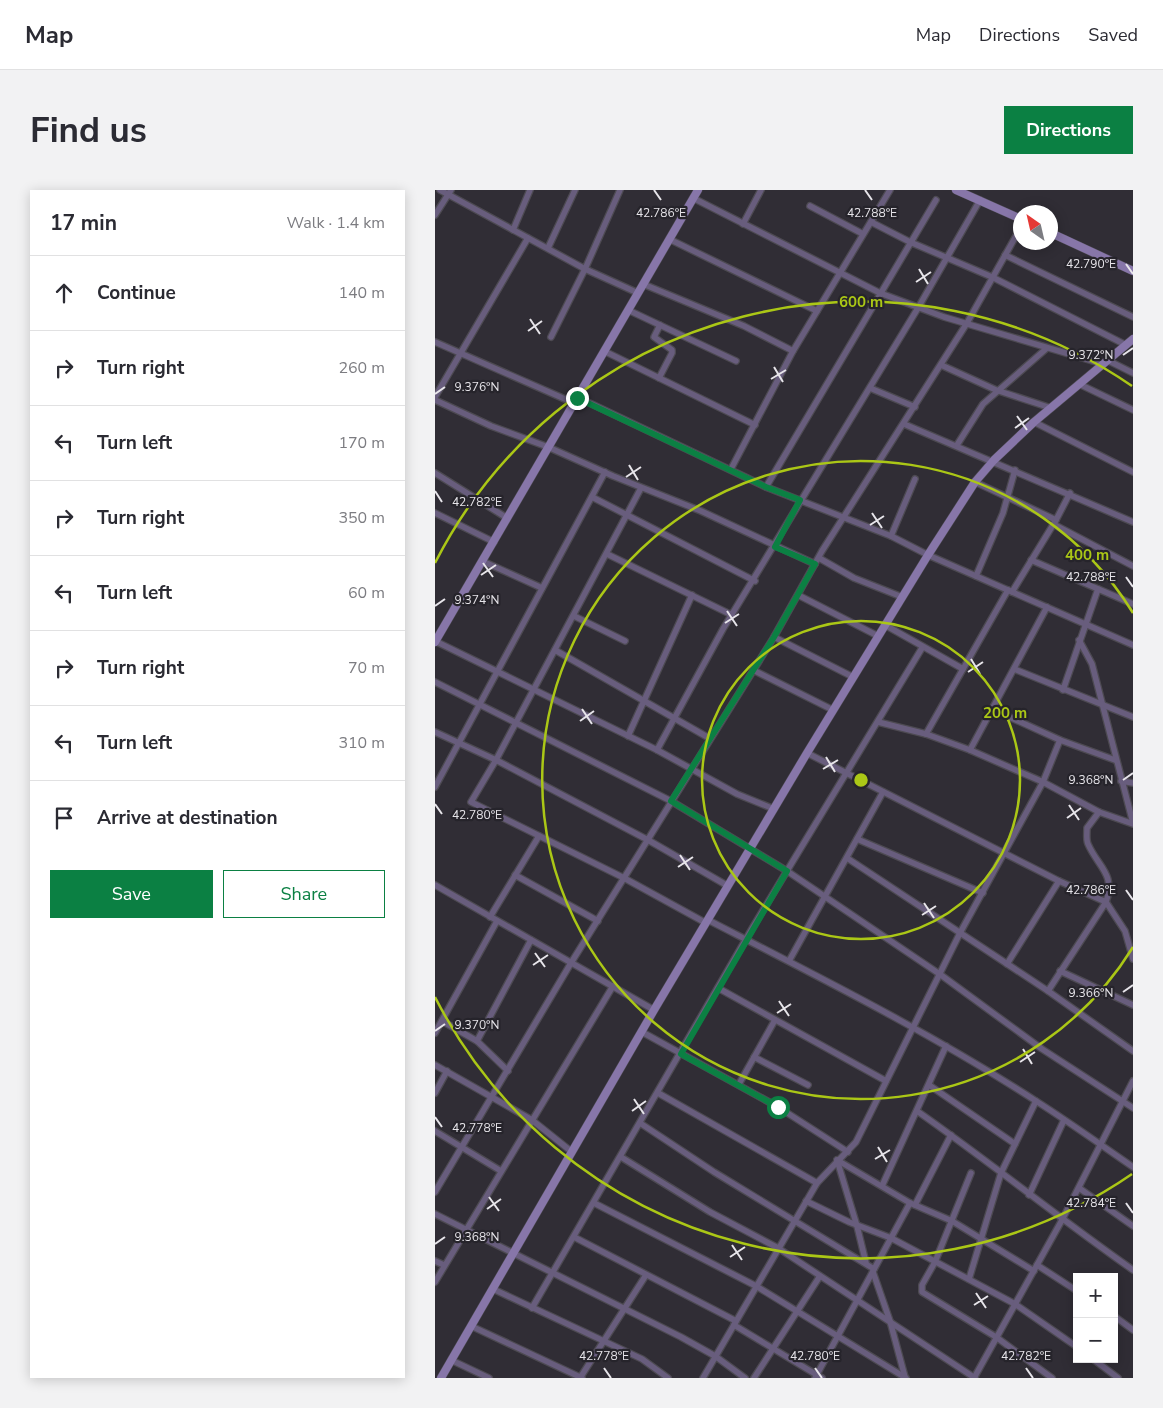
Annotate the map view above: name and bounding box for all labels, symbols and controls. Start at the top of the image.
text: Map [25,19,73,51]
text: Map [916,23,951,47]
text: Directions [979,23,1060,47]
text: Saved [1088,23,1138,47]
button: Directions [1004,106,1133,154]
text: Find us [30,107,147,154]
text: 42.786°E [636,205,686,221]
text: 42.788°E [847,205,897,221]
north arrow [1013,205,1058,250]
text: 17 min [50,209,117,237]
text: Walk · 1.4 km [287,212,385,234]
text: 42.790°E [1066,256,1116,272]
icon: ahead [50,279,78,307]
text: Continue [97,280,176,306]
text: 140 m [338,282,385,304]
text: 600 m [839,292,883,312]
text: 9.372°N [1069,347,1113,363]
icon: right [50,354,78,382]
text: Turn right [97,355,184,381]
text: 260 m [338,357,385,379]
text: 9.376°N [455,379,499,395]
route end [566,387,589,410]
icon: left [50,429,78,457]
text: Turn left [97,430,172,456]
text: 170 m [338,432,385,454]
text: 42.782°E [452,494,502,510]
icon: right [50,504,78,532]
text: Turn right [97,505,184,531]
text: 350 m [338,507,385,529]
text: 400 m [1065,545,1109,565]
text: 42.788°E [1066,569,1116,585]
icon: left [50,579,78,607]
text: Turn left [97,580,172,606]
text: 60 m [348,582,385,604]
text: 9.374°N [455,592,499,608]
icon: right [50,654,78,682]
text: Turn right [97,655,184,681]
text: 70 m [348,657,385,679]
text: 200 m [983,703,1027,723]
icon: left [50,729,78,757]
text: Turn left [97,730,172,756]
text: 310 m [338,732,385,754]
centre of rings [852,771,870,789]
text: 9.368°N [1069,772,1113,788]
icon: arrive [50,804,78,832]
text: Arrive at destination [97,805,278,831]
text: 42.780°E [452,807,502,823]
button: Save [50,870,213,918]
button: Share [223,870,385,918]
text: 42.786°E [1066,882,1116,898]
text: 9.366°N [1069,985,1113,1001]
text: 9.370°N [455,1017,499,1033]
route start [767,1096,790,1119]
text: 42.778°E [452,1120,502,1136]
text: 42.784°E [1066,1195,1116,1211]
text: 9.368°N [455,1229,499,1245]
map controls [1073,1273,1118,1363]
button: + [1073,1273,1118,1318]
button: − [1073,1318,1118,1363]
text: 42.778°E [579,1348,629,1364]
text: 42.780°E [790,1348,840,1364]
text: 42.782°E [1001,1348,1051,1364]

